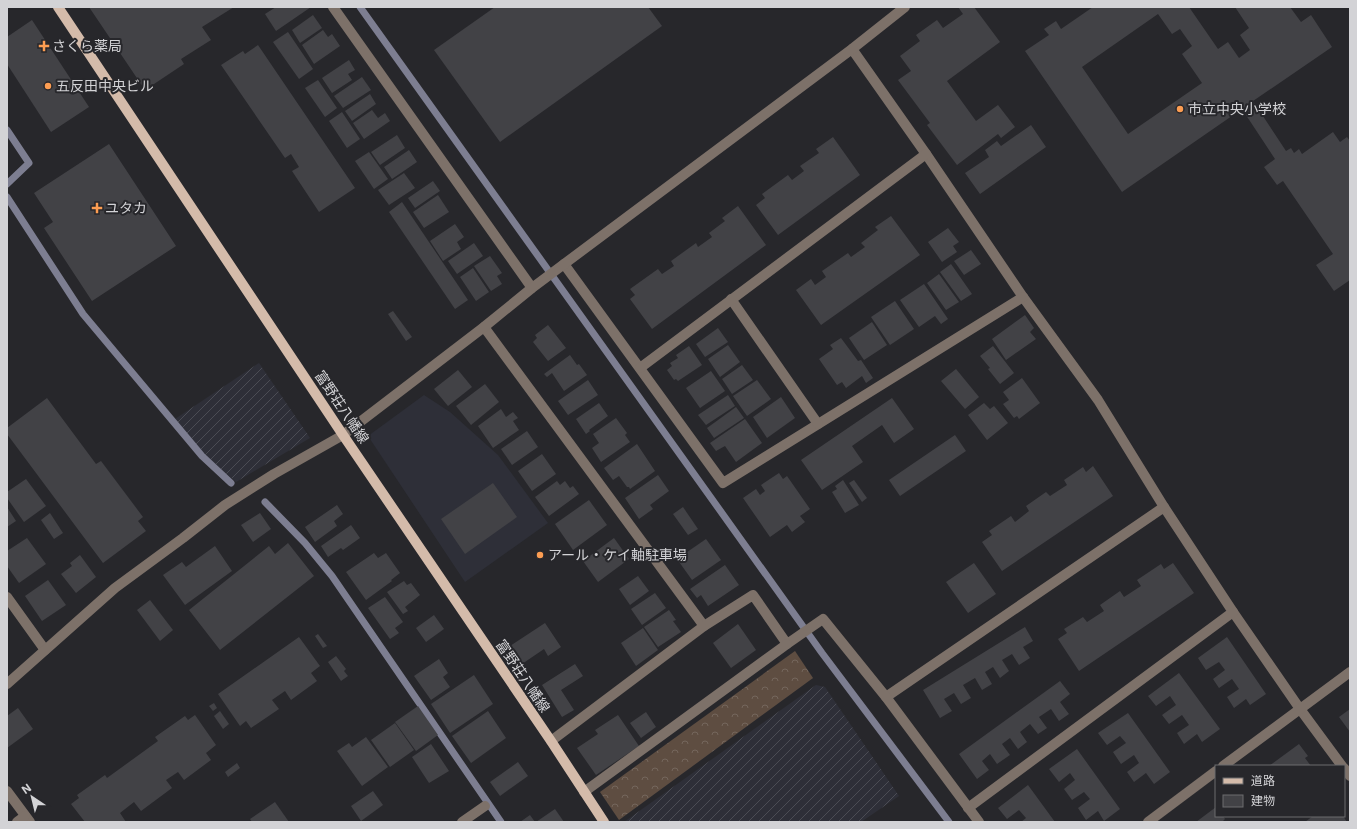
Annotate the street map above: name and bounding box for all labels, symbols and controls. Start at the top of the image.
place label: さくら薬局 [52,37,122,54]
marker: さくら薬局 [39,41,49,51]
place label: 五反田中央ビル [56,77,154,94]
marker: 五反田中央ビル [43,81,53,91]
place label: 市立中央小学校 [1188,100,1286,117]
marker: 市立中央小学校 [1175,104,1185,114]
place label: ユタカ [105,199,147,216]
marker: ユタカ [92,203,102,213]
street label: 富野荘八幡線 [312,367,373,446]
place label: アール・ケイ軸駐車場 [548,546,687,563]
marker: アール・ケイ軸駐車場 [535,550,545,560]
street label: 富野荘八幡線 [493,636,554,715]
legend [1215,765,1345,817]
text: 道路 [1251,773,1275,788]
north arrow [12,777,52,817]
text: N [19,781,34,797]
text: 建物 [1251,793,1275,808]

